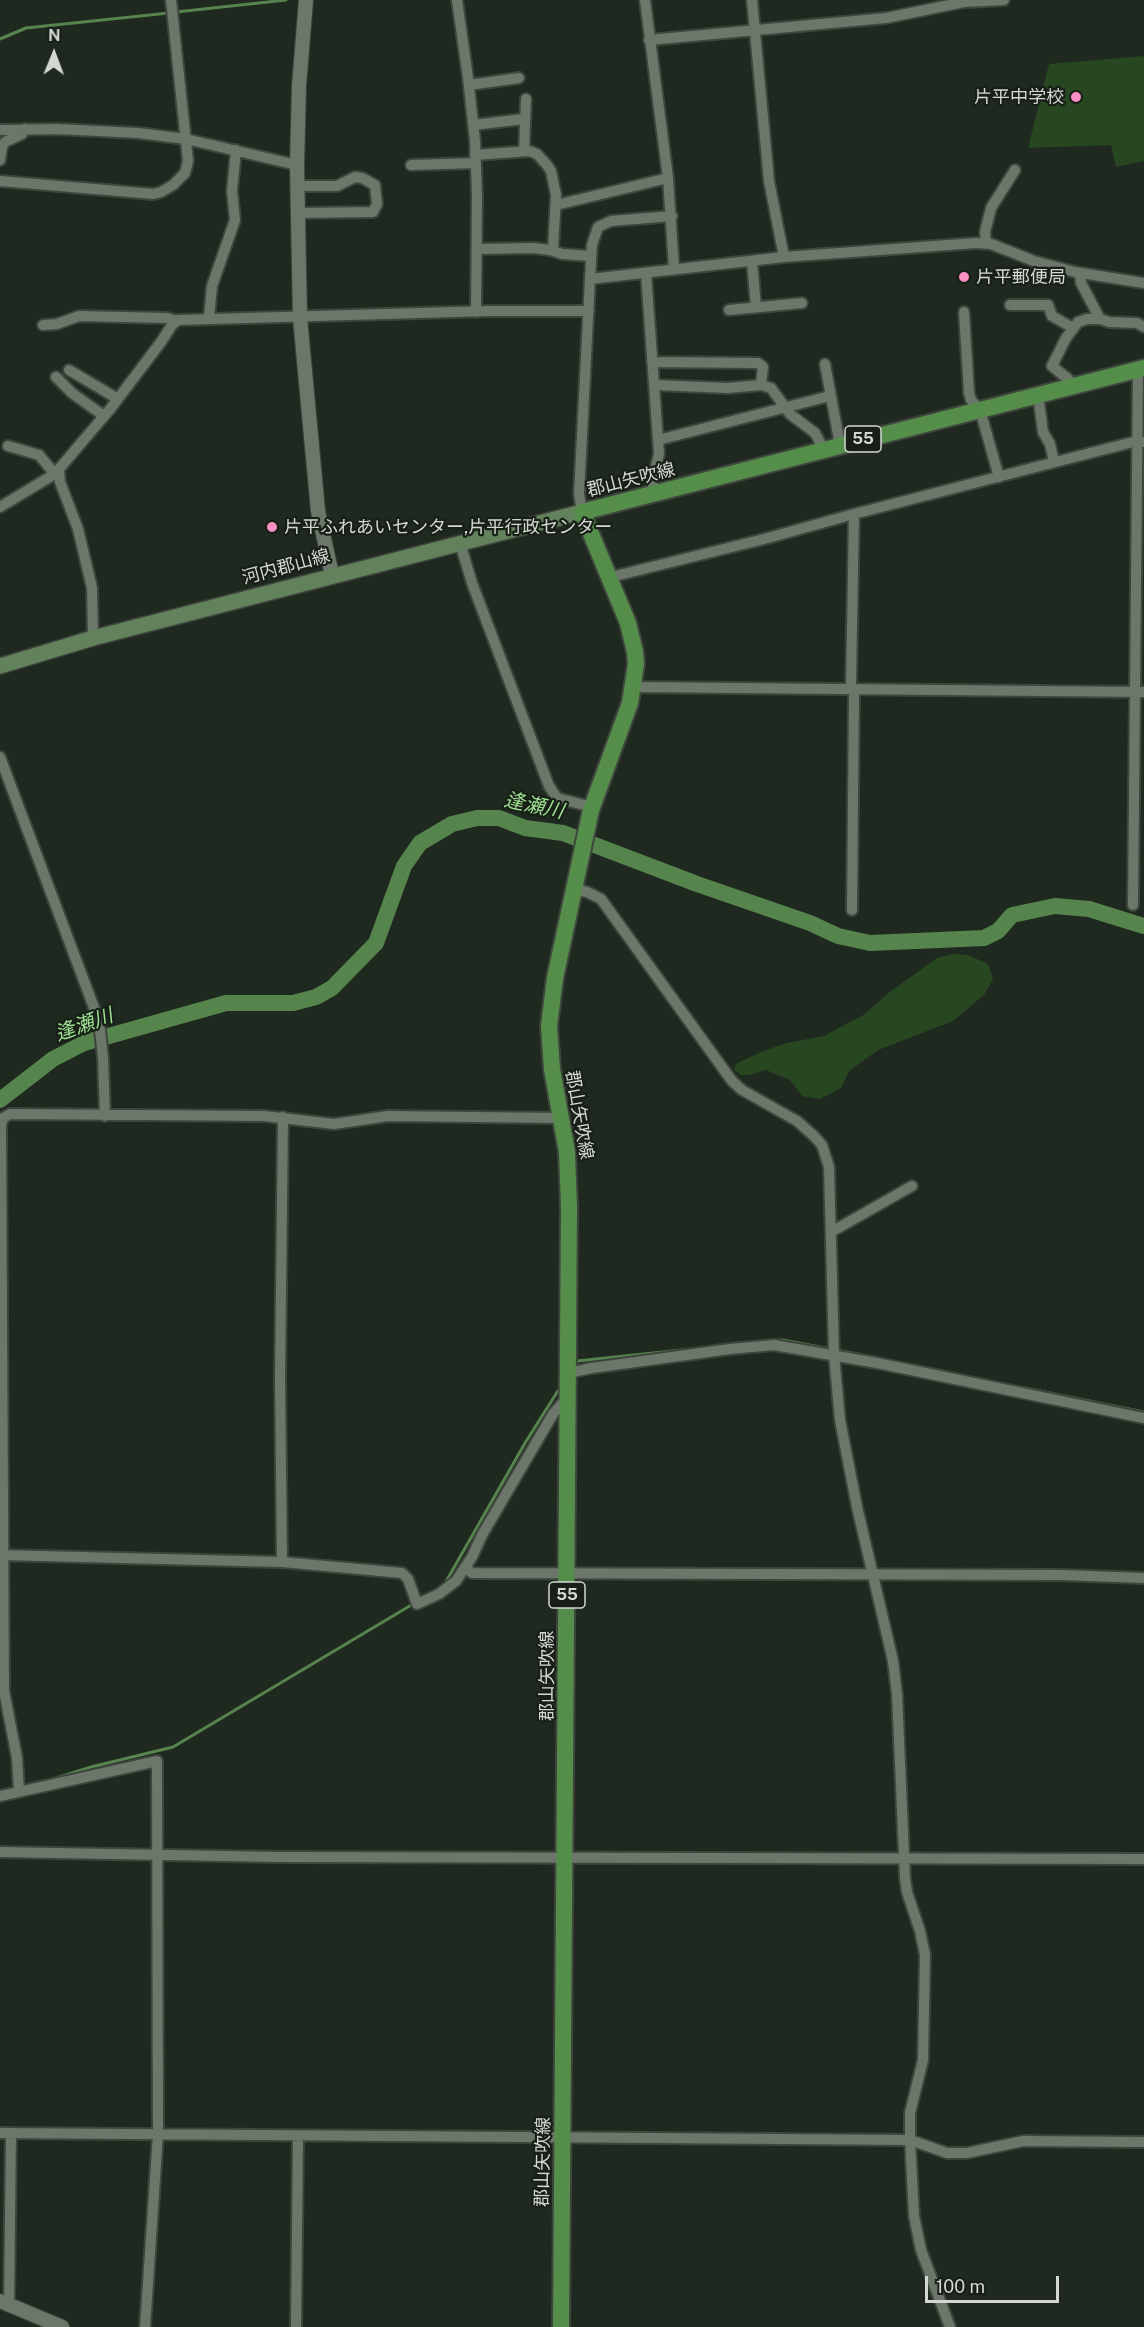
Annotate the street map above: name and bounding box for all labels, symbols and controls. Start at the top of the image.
north arrow [24,24,84,84]
text: N [48,26,61,45]
place label: 片平中学校 [974,86,1064,108]
marker: 片平中学校 [1069,90,1083,104]
place label: 片平郵便局 [976,266,1066,288]
marker: 片平郵便局 [957,270,971,284]
road number: 55 [845,426,881,452]
street label: 郡山矢吹線 [585,459,677,501]
place label: 片平ふれあいセンター,片平行政センター [284,516,612,538]
marker: 片平ふれあいセンター,片平行政センター [265,520,279,534]
street label: 河内郡山線 [240,545,332,589]
water label: 逢瀬川 [502,788,566,824]
water label: 逢瀬川 [52,1003,116,1047]
street label: 郡山矢吹線 [561,1069,597,1161]
road number: 55 [549,1582,585,1608]
street label: 郡山矢吹線 [536,1631,558,1721]
street label: 郡山矢吹線 [531,2117,555,2207]
scale bar [928,2264,1062,2302]
text: 100 m [936,2276,985,2297]

